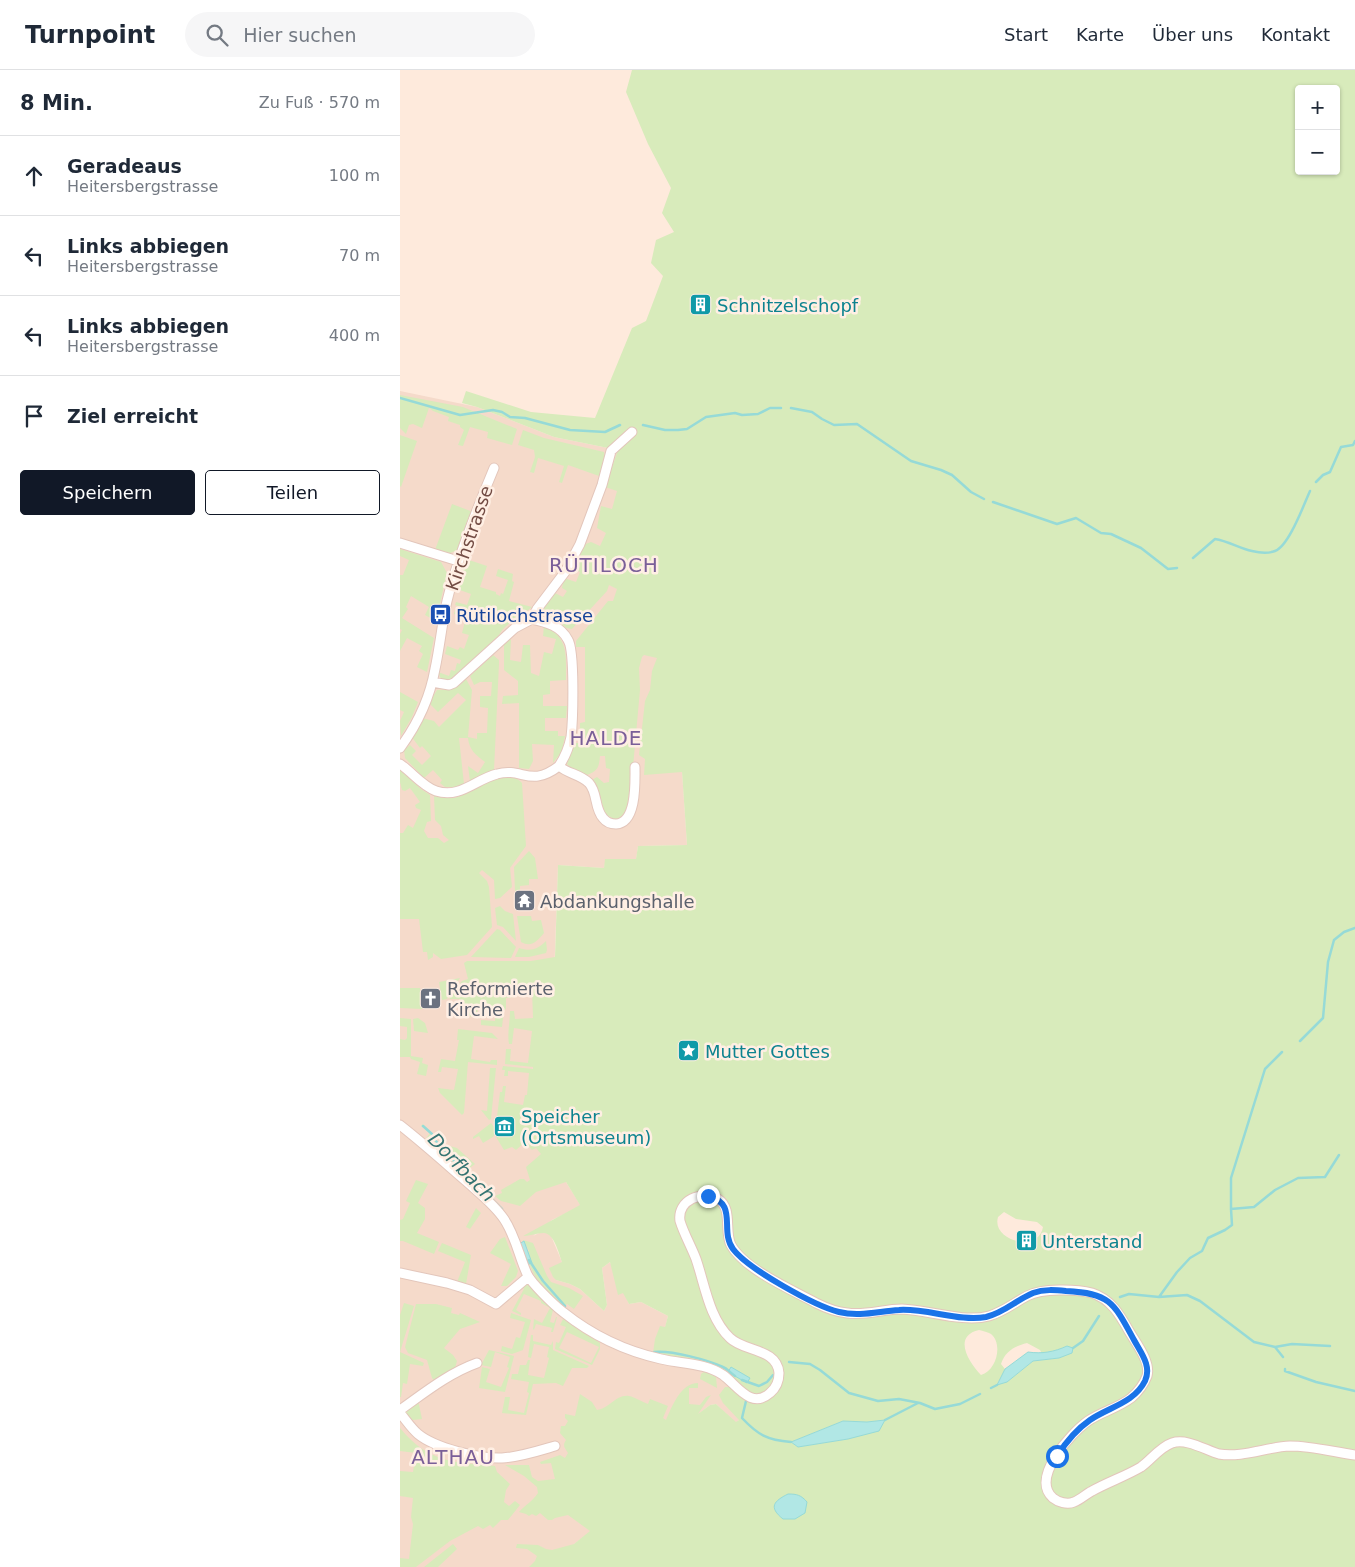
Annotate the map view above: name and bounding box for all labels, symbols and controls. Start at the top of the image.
search box [185,12,535,57]
text: Turnpoint [25,21,155,49]
icon: search [203,21,231,49]
text: Hier suchen [243,24,356,46]
text: Start [1004,24,1048,45]
text: Karte [1076,24,1124,45]
text: Über uns [1152,24,1233,45]
text: Kontakt [1261,24,1330,45]
map controls [1295,85,1340,175]
button: + [1295,85,1340,130]
text: 8 Min. [20,91,93,115]
text: Zu Fuß · 570 m [259,93,380,112]
button: − [1295,130,1340,175]
text: Geradeaus [67,155,182,177]
icon: ahead [20,162,48,190]
text: 100 m [329,166,380,185]
text: Heitersbergstrasse [67,177,218,196]
text: Links abbiegen [67,235,229,257]
icon: left [20,242,48,270]
text: 70 m [339,246,380,265]
text: Heitersbergstrasse [67,257,218,276]
building icon: Schnitzelschopf [689,293,713,317]
place label: Schnitzelschopf [717,295,859,316]
text: Links abbiegen [67,315,229,337]
icon: left [20,322,48,350]
text: 400 m [329,326,380,345]
text: Heitersbergstrasse [67,337,218,356]
icon: arrive [20,402,48,430]
text: Ziel erreicht [67,405,198,427]
button: Speichern [20,470,195,515]
button: Teilen [205,470,380,515]
street label: Kirchstrasse [441,483,497,593]
district label: RÜTILOCH [549,553,659,577]
bus stop icon: Rütilochstrasse [428,603,452,627]
place label: Rütilochstrasse [456,605,593,626]
district label: HALDE [570,726,642,750]
temple icon: Abdankungshalle [512,889,536,913]
place label: Abdankungshalle [540,891,695,912]
place label: Reformierte Kirche [447,978,553,1020]
church icon: Reformierte Kirche [419,986,443,1010]
place icon: Mutter Gottes [677,1039,701,1063]
place label: Mutter Gottes [705,1041,830,1062]
place label: Speicher (Ortsmuseum) [521,1106,651,1148]
museum icon: Speicher (Ortsmuseum) [493,1114,517,1138]
water label: Dorfbach [424,1128,500,1206]
route end [697,1185,720,1208]
building icon: Unterstand [1014,1229,1038,1253]
place label: Unterstand [1042,1231,1142,1252]
district label: ALTHAU [411,1445,495,1469]
route start [1046,1445,1069,1468]

